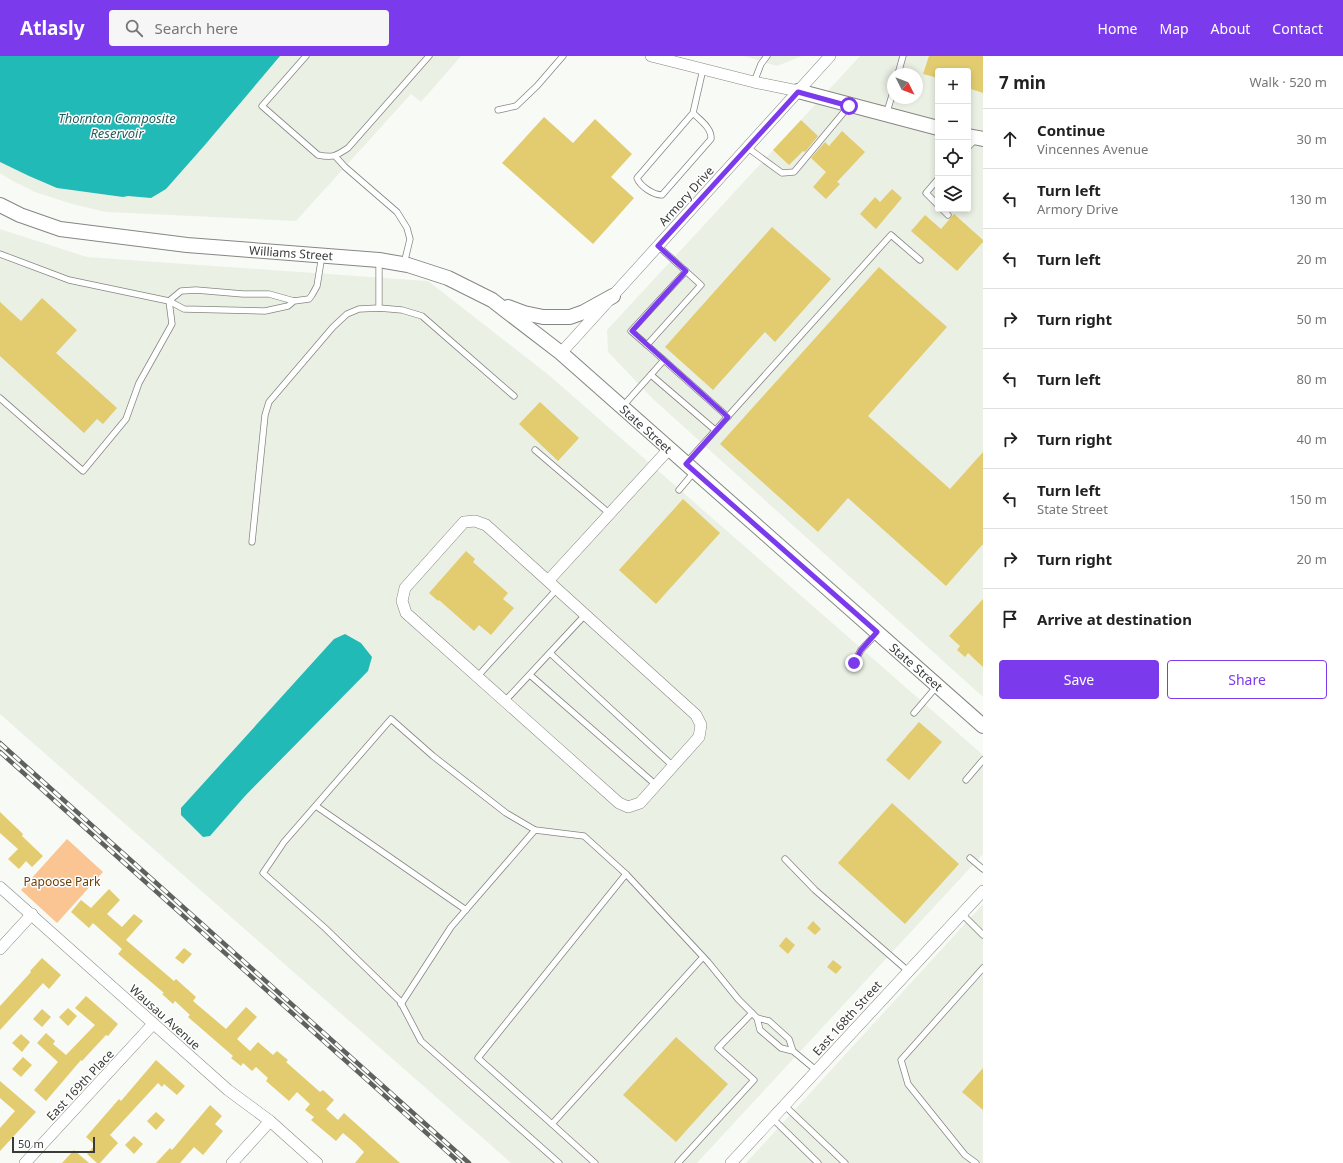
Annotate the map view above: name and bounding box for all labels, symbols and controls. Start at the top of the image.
search box [109,10,389,46]
text: Atlasly [20,15,85,41]
icon: search [123,17,145,39]
text: Search here [155,18,238,38]
text: Home [1098,19,1137,38]
text: Map [1159,19,1189,38]
text: About [1211,19,1250,38]
text: Contact [1272,19,1323,38]
north arrow [887,68,923,104]
map controls [935,68,971,212]
button: + [935,68,971,104]
text: 7 min [999,71,1046,94]
text: Walk · 520 m [1249,73,1327,91]
route start [840,97,858,115]
button: − [935,104,971,140]
water label: Thornton Composite Reservoir [58,109,176,142]
text: Continue [1037,120,1105,140]
icon: ahead [999,128,1021,150]
text: 30 m [1297,130,1327,148]
button: locate [935,140,971,176]
text: Vincennes Avenue [1037,140,1148,158]
street label: Armory Drive [655,162,718,230]
button: layers [935,176,971,212]
text: Turn left [1037,180,1101,200]
icon: left [999,188,1021,210]
text: 130 m [1289,190,1327,208]
text: Armory Drive [1037,200,1118,218]
street label: Williams Street [249,242,334,264]
icon: left [999,248,1021,270]
text: Turn left [1037,249,1101,269]
text: 20 m [1297,250,1327,268]
icon: right [999,308,1021,330]
text: Turn right [1037,309,1112,329]
text: 50 m [1297,310,1327,328]
icon: left [999,368,1021,390]
text: Turn left [1037,369,1101,389]
text: 80 m [1297,370,1327,388]
street label: State Street [616,401,676,458]
icon: right [999,428,1021,450]
text: Turn right [1037,429,1112,449]
text: 40 m [1297,430,1327,448]
text: Turn left [1037,480,1101,500]
icon: left [999,488,1021,510]
text: 150 m [1289,490,1327,508]
text: State Street [1037,500,1108,518]
icon: right [999,548,1021,570]
text: Turn right [1037,549,1112,569]
text: 20 m [1297,550,1327,568]
icon: arrive [999,608,1021,630]
text: Arrive at destination [1037,609,1192,629]
street label: State Street [886,639,947,695]
route end [845,654,863,672]
button: Save [999,660,1159,699]
button: Share [1167,660,1327,699]
park label: Papoose Park [24,873,101,890]
street label: East 168th Street [809,976,886,1059]
street label: Wausau Avenue [126,980,204,1054]
street label: East 169th Place [43,1046,118,1124]
scale bar [12,1135,95,1154]
text: 50 m [18,1136,44,1151]

